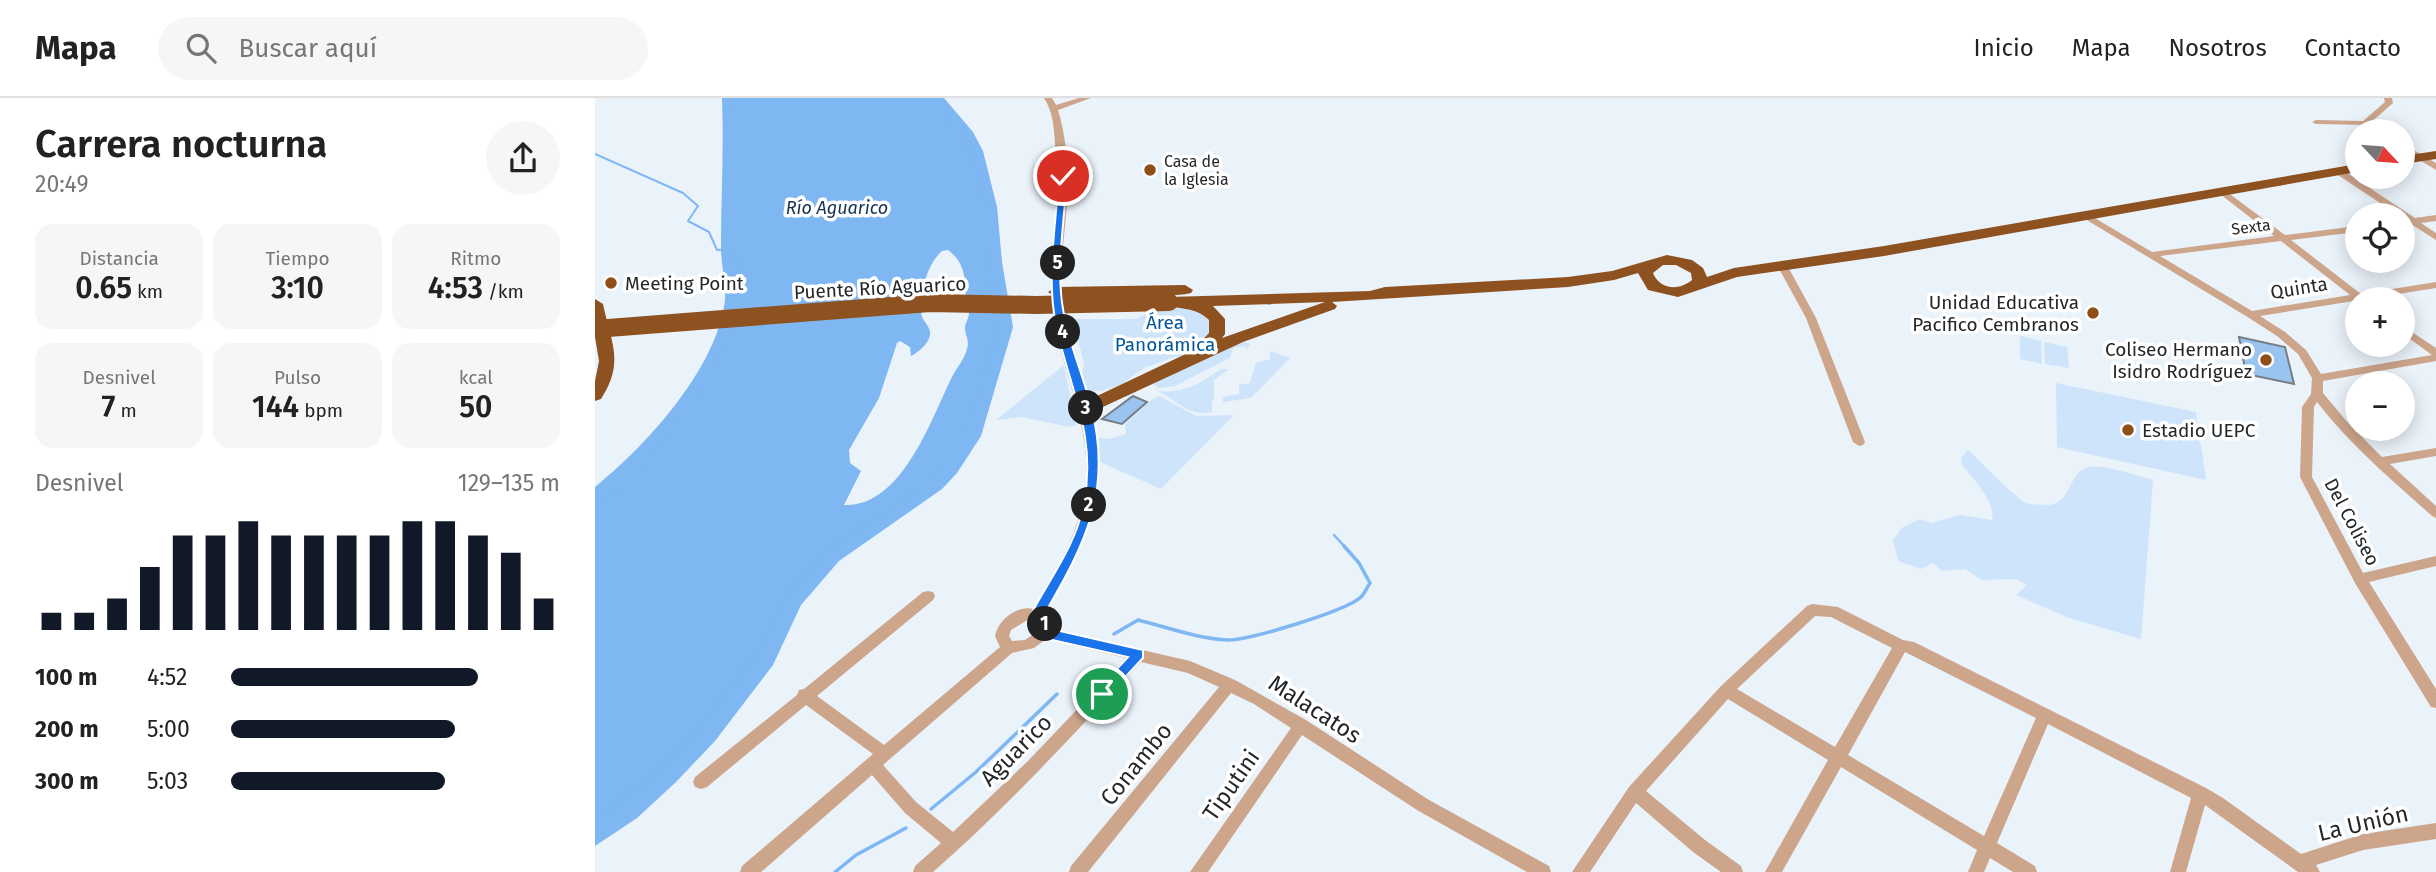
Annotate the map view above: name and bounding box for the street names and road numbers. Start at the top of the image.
street label: Sexta [2230,215,2272,239]
street label: Puente Río Aguarico [793,272,967,304]
street label: Quinta [2269,272,2329,304]
street label: Del Coliseo [2319,474,2385,570]
street label: Malacatos [1263,669,1367,749]
street label: Aguarico [974,708,1058,792]
street label: Conambo [1094,717,1178,811]
street label: Tiputini [1197,744,1265,826]
street label: La Unión [2315,799,2411,847]

